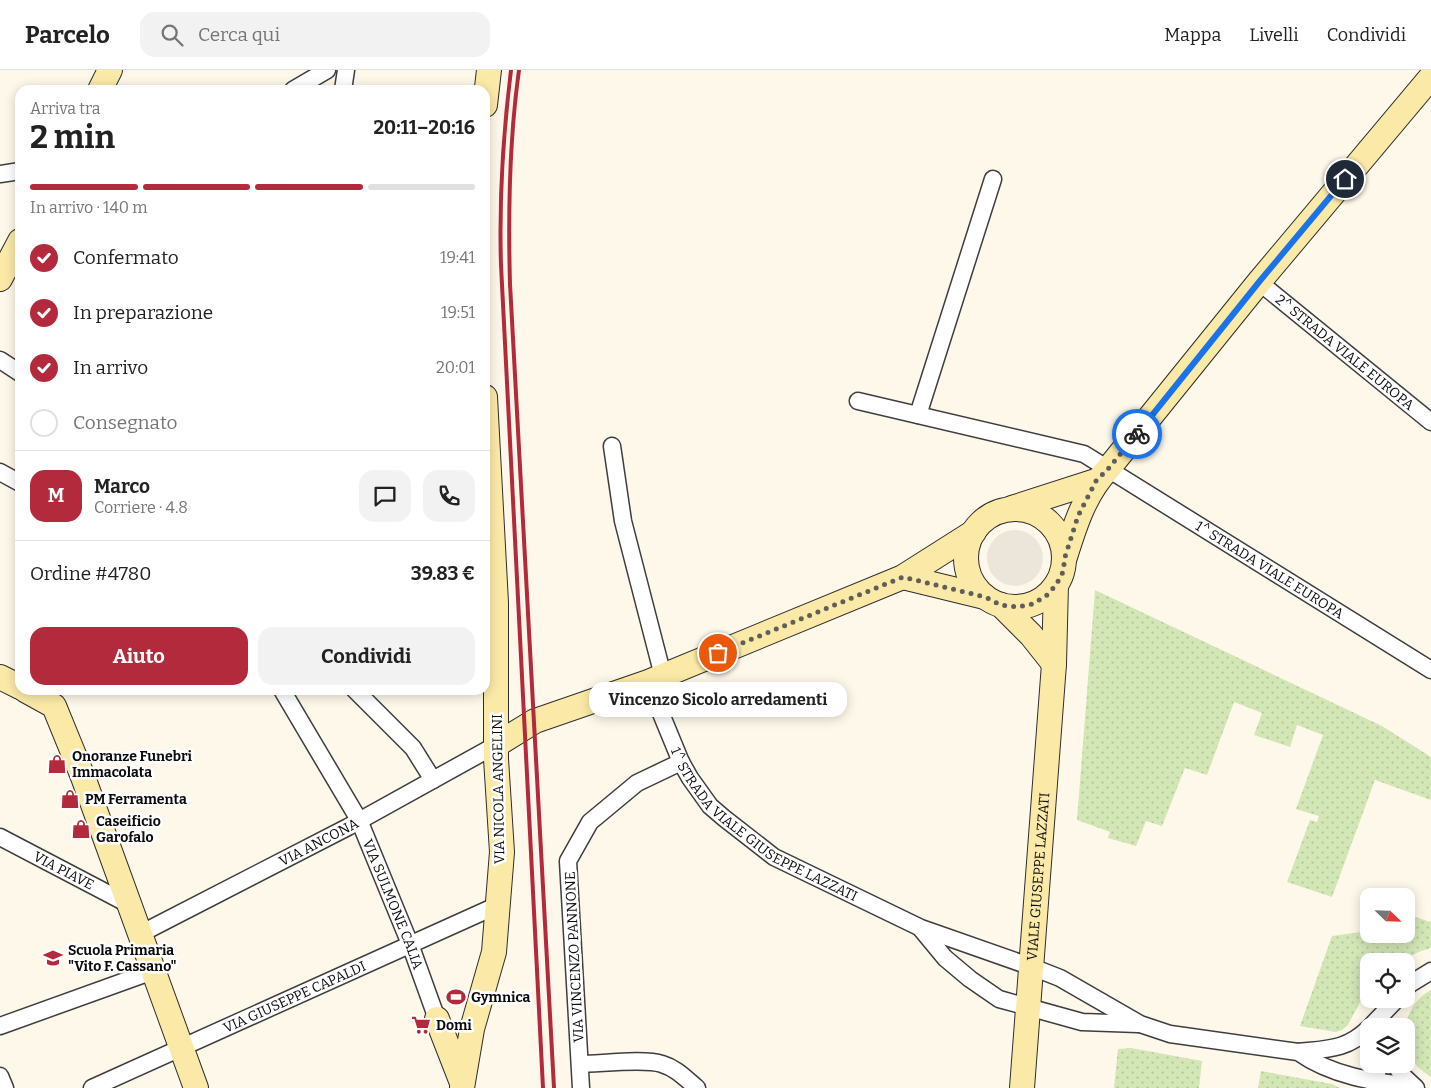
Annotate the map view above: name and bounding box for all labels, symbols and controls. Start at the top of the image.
search box [140,12,490,57]
text: Parcelo [25,21,110,49]
icon: search [158,21,186,49]
text: Cerca qui [198,23,280,46]
text: Mappa [1164,24,1221,46]
text: Livelli [1249,24,1299,46]
text: Condividi [1327,24,1406,46]
text: Arriva tra [30,99,100,118]
text: 20:11–20:16 [373,116,475,139]
text: 2 min [30,118,115,156]
pin [1324,158,1366,200]
icon: home [1331,165,1359,193]
text: In arrivo · 140 m [30,198,148,217]
icon: check [30,244,58,272]
text: Confermato [73,246,179,269]
text: 19:41 [440,248,475,267]
street label: 2^ STRADA VIALE EUROPA [1272,291,1418,414]
icon: check [30,299,58,327]
text: In preparazione [73,301,213,324]
text: 19:51 [441,303,475,322]
icon: check [30,354,58,382]
text: In arrivo [73,356,148,379]
text: 20:01 [436,358,475,377]
courier [1112,409,1162,459]
text: Consegnato [73,411,178,434]
icon: bike [1123,420,1151,448]
button: chat [359,470,411,522]
button: phone [423,470,475,522]
text: Marco [94,475,150,498]
text: M [48,484,64,507]
text: Corriere · 4.8 [94,498,188,517]
street label: 1^ STRADA VIALE EUROPA [1192,518,1347,623]
text: Ordine #4780 [30,562,151,585]
text: 39.83 € [411,562,475,585]
button: Aiuto [30,627,248,685]
button: Condividi [258,627,475,685]
pin [697,632,739,674]
icon: bag [704,639,732,667]
callout: Vincenzo Sicolo arredamenti [589,683,847,718]
text: Vincenzo Sicolo arredamenti [609,690,827,709]
street label: VIA NICOLA ANGELINI [489,714,508,864]
street label: 1^ STRADA VIALE GIUSEPPE LAZZATI [667,745,860,905]
place label: Onoranze Funebri Immacolata [72,748,193,781]
shop icon: Onoranze Funebri Immacolata [46,753,68,775]
shop icon: PM Ferramenta [59,788,81,810]
place label: PM Ferramenta [85,791,187,808]
street label: VIALE GIUSEPPE LAZZATI [1024,792,1053,961]
place label: Caseificio Garofalo [96,813,161,846]
street label: VIA ANCONA [276,815,362,870]
shop icon: Caseificio Garofalo [70,818,92,840]
street label: VIA SULMONE CALIA [359,837,426,972]
street label: VIA PIAVE [30,848,97,894]
street label: VIA VINCENZO PANNONE [562,871,587,1043]
north arrow [1360,888,1415,942]
map controls [1360,888,1415,1073]
place label: Scuola Primaria "Vito F. Cassano" [68,942,177,975]
school or university icon: Scuola Primaria "Vito F. Cassano" [42,947,64,969]
button: locate [1360,953,1415,1008]
street label: VIA GIUSEPPE CAPALDI [221,958,369,1037]
sports icon: Gymnica [445,986,467,1008]
place label: Gymnica [471,989,530,1006]
supermarket icon: Domi [410,1014,432,1036]
place label: Domi [436,1017,472,1034]
button: layers [1360,1018,1415,1073]

